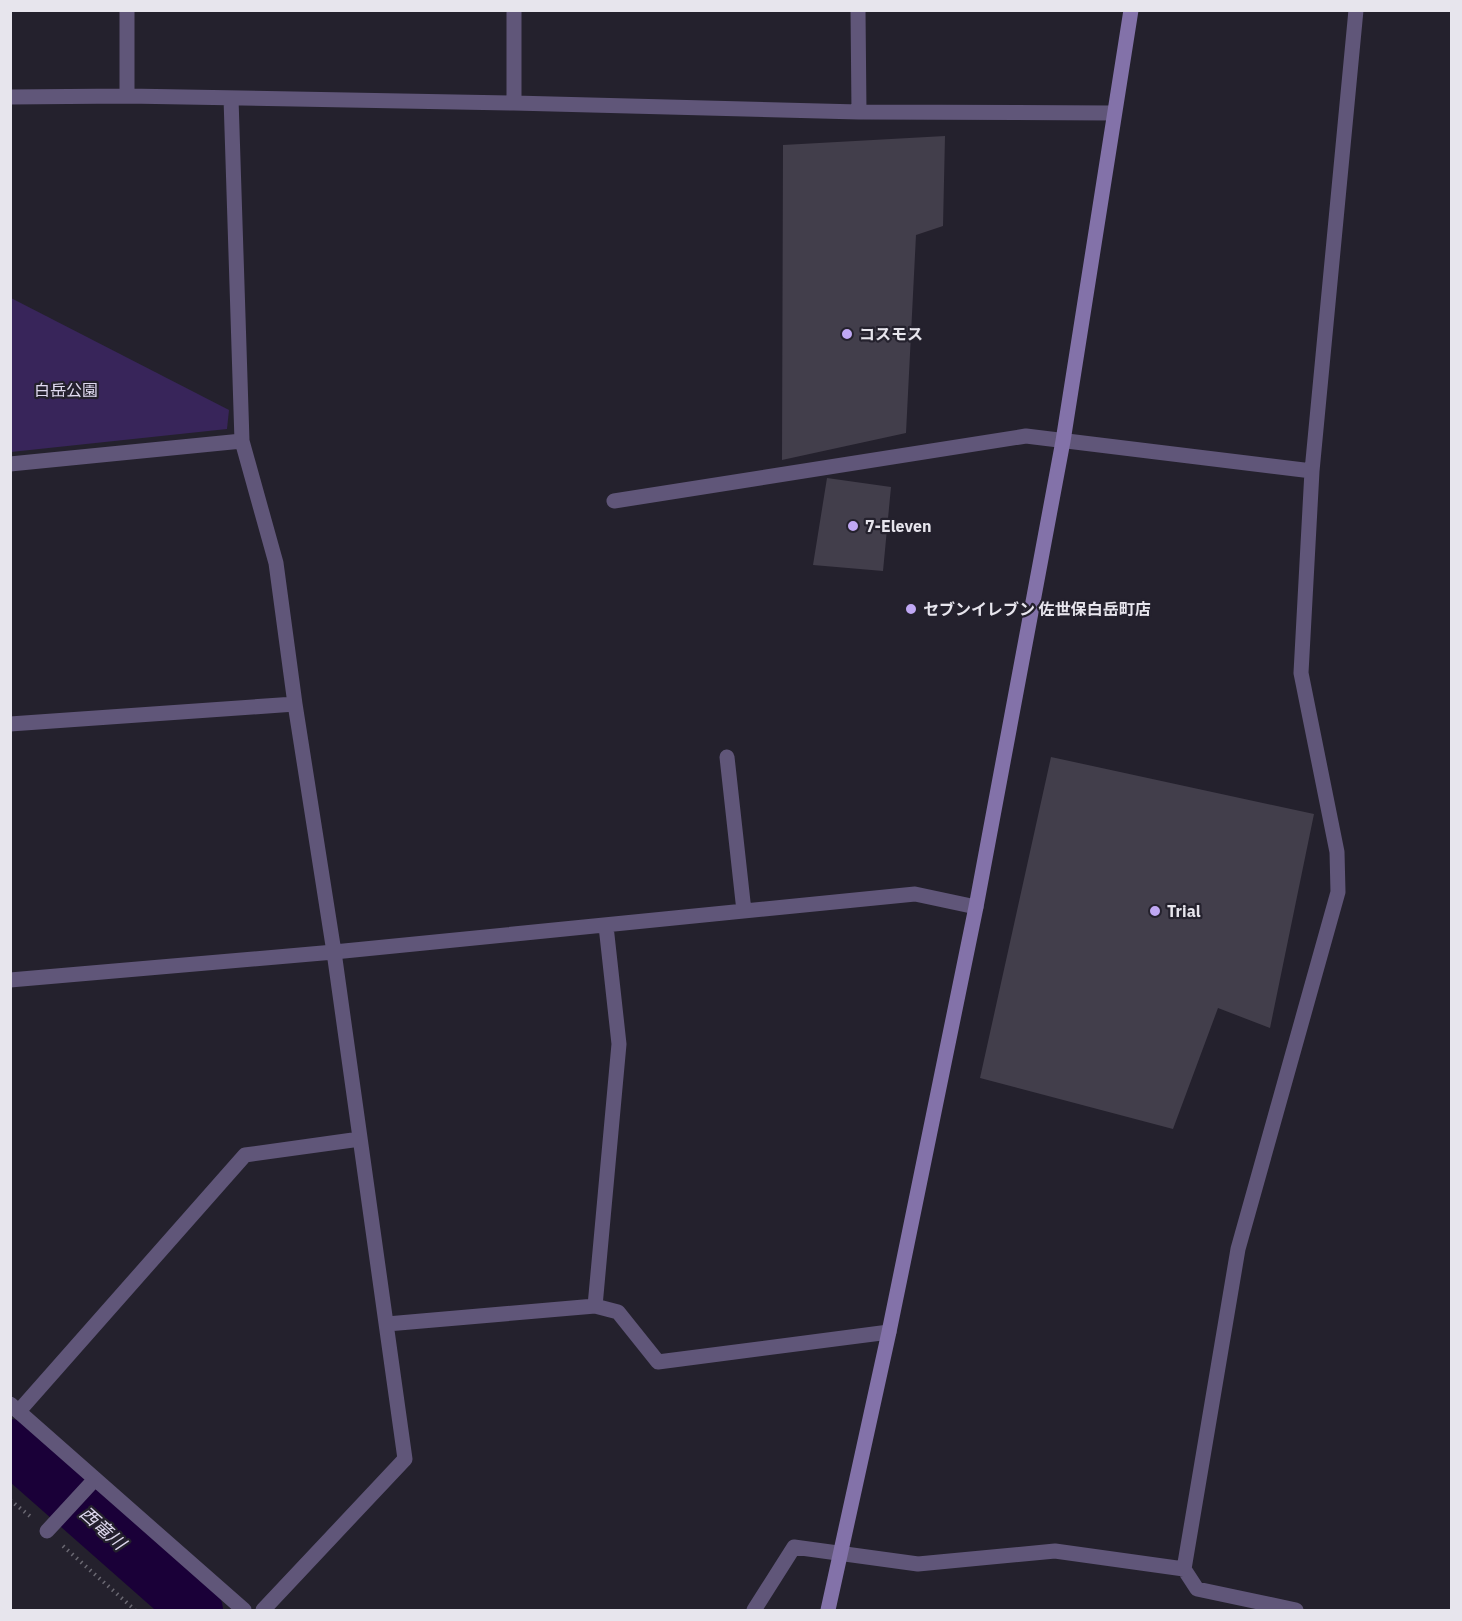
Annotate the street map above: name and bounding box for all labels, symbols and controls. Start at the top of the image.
place label: コスモス [859,324,923,344]
marker: コスモス [840,327,854,341]
park label: 白岳公園 [34,380,98,400]
place label: 7-Eleven [865,516,931,536]
marker: 7-Eleven [846,519,860,533]
place label: セブンイレブン 佐世保白岳町店 [923,599,1151,619]
marker: セブンイレブン 佐世保白岳町店 [904,602,918,616]
place label: Trial [1167,901,1201,921]
marker: Trial [1148,904,1162,918]
water label: 西竜川 [75,1501,132,1556]

